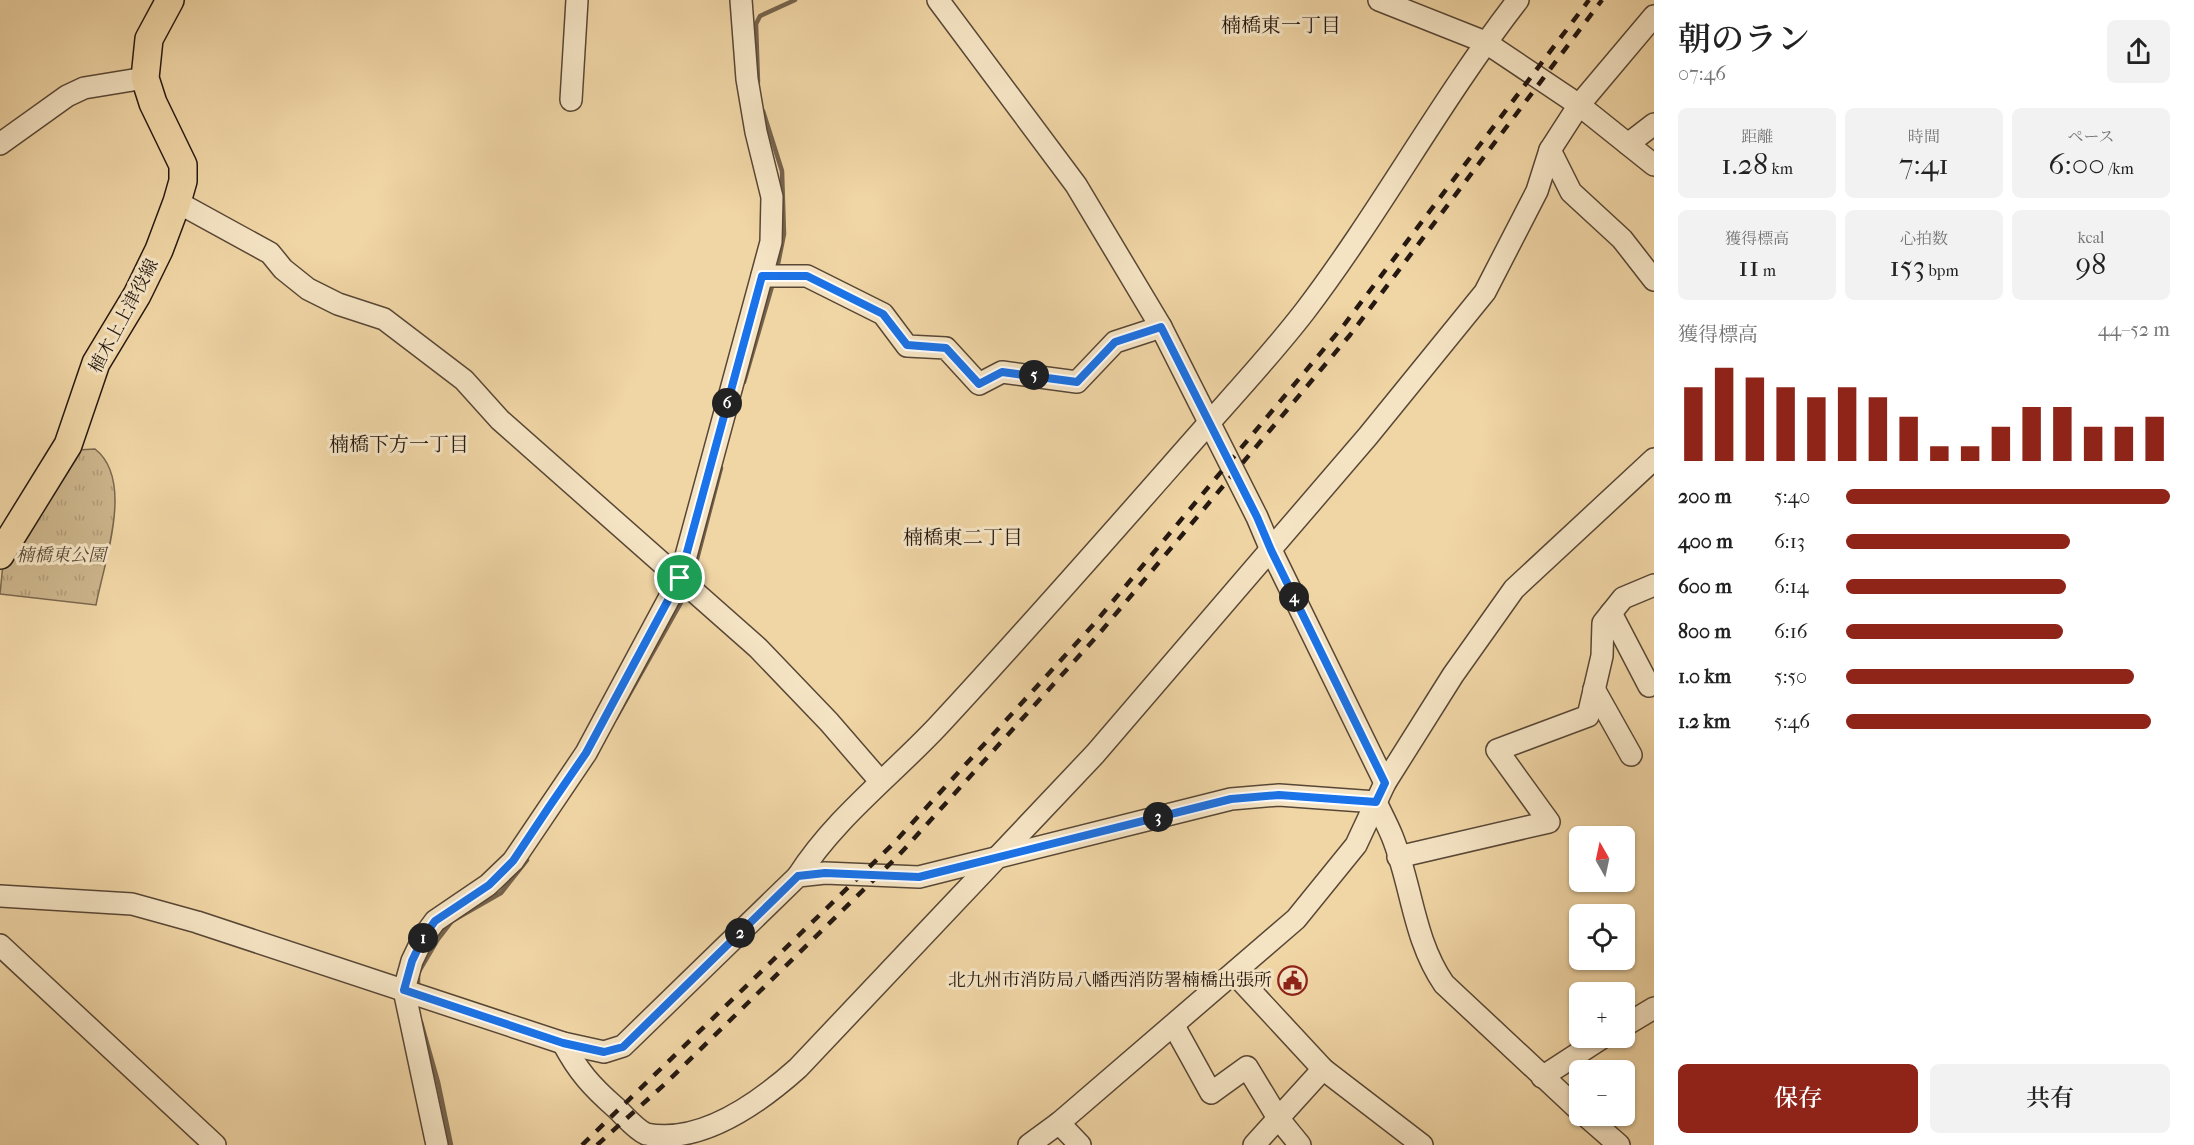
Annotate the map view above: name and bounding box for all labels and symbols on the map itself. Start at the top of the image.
district label: 楠橋東一丁目 [1221,14,1341,37]
street label: 植木上上津役線 [85,255,163,377]
pin: 5 [1019,360,1049,390]
pin: 6 [712,388,742,418]
district label: 楠橋下方一丁目 [329,433,469,456]
district label: 楠橋東二丁目 [903,526,1023,549]
park label: 楠橋東公園 [16,545,109,566]
pin [654,552,705,603]
pin: 4 [1279,582,1309,612]
pin: 3 [1143,802,1173,832]
north arrow [1569,826,1635,892]
pin: 2 [725,918,755,948]
pin: 1 [408,923,438,953]
public building icon: 北九州市消防局八幡西消防署楠橋出張所 [1277,964,1309,996]
place label: 北九州市消防局八幡西消防署楠橋出張所 [948,970,1272,991]

